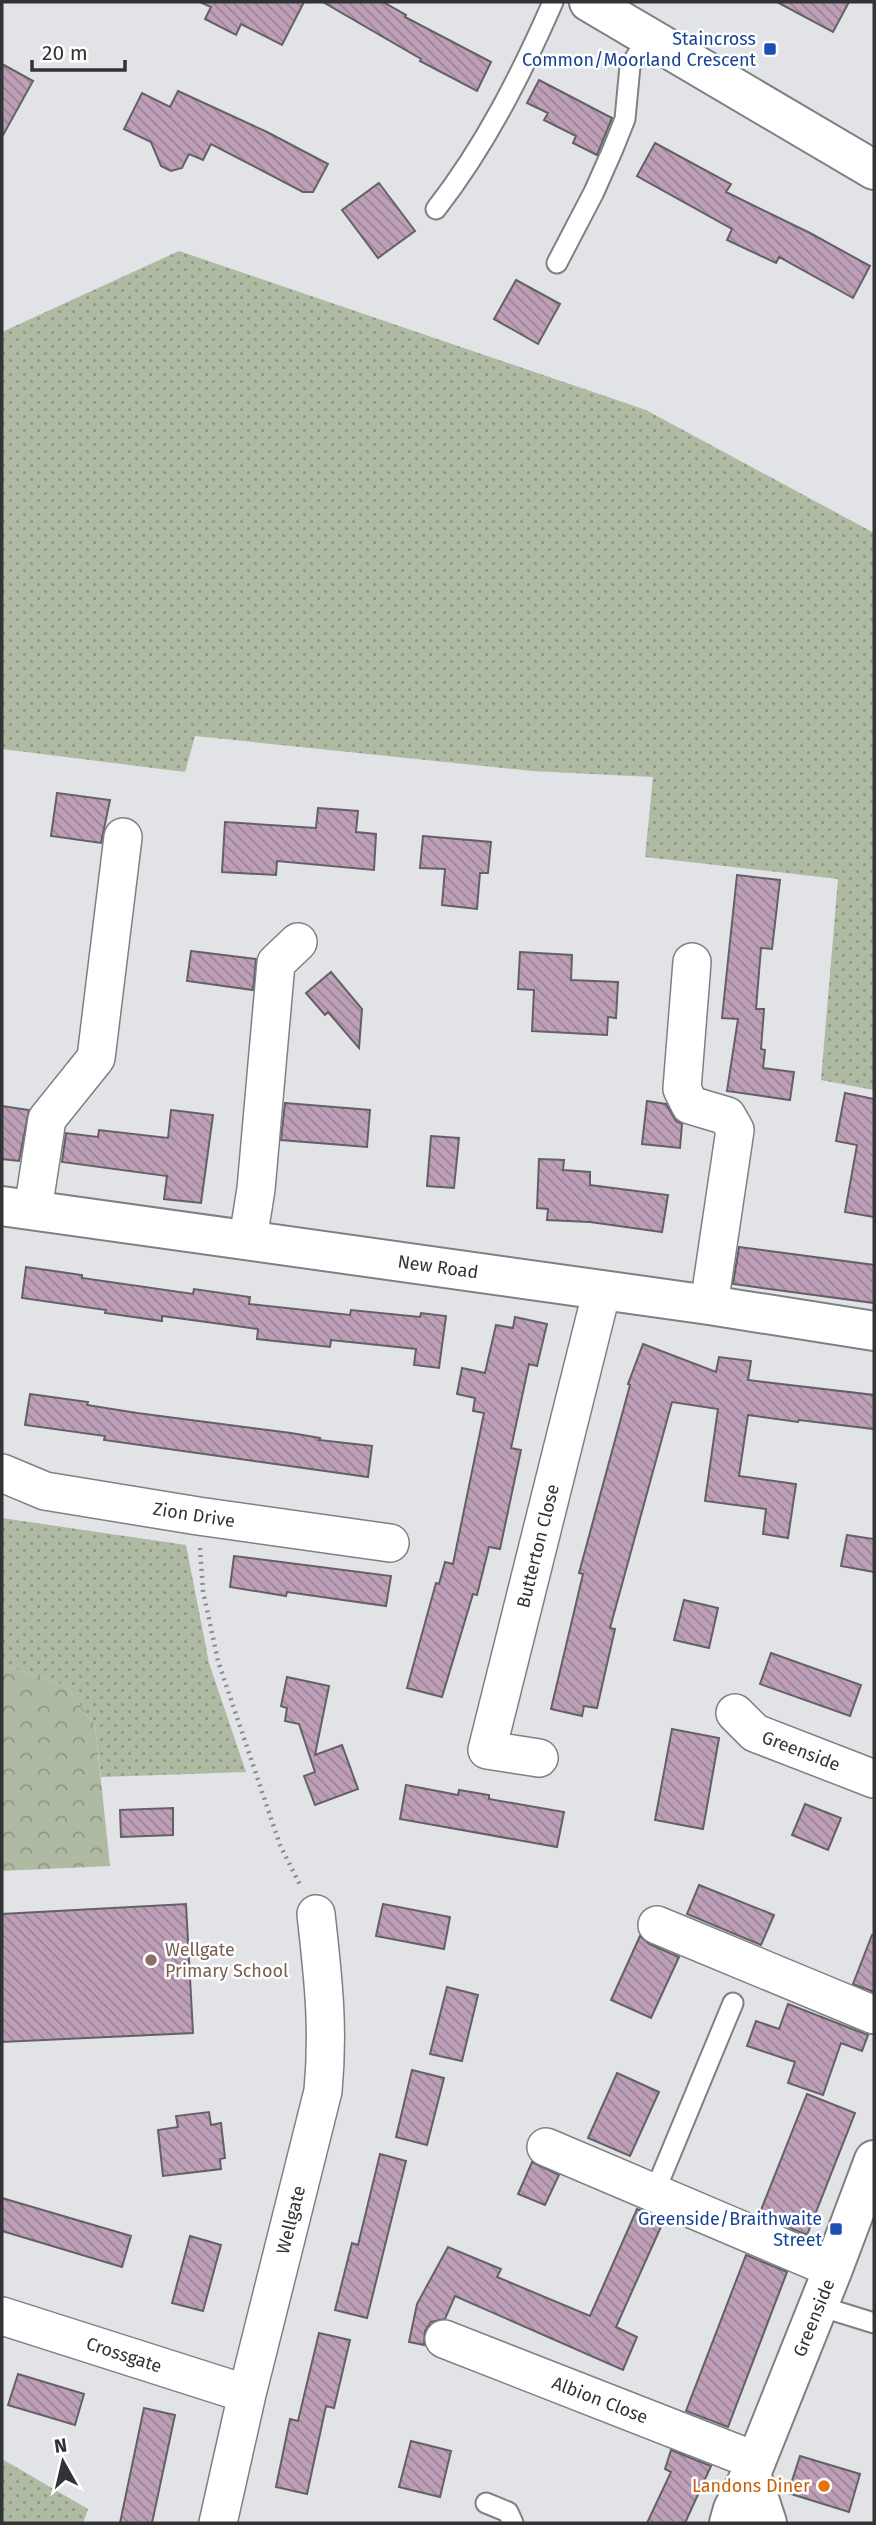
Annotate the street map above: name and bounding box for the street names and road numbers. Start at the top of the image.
street label: New Road [396,1250,480,1284]
street label: Butterton Close [512,1482,564,1610]
street label: Zion Drive [152,1498,236,1532]
street label: Greenside [759,1726,843,1776]
street label: Wellgate [272,2183,310,2257]
street label: Greenside [788,2276,840,2360]
street label: Crossgate [83,2332,165,2378]
street label: Albion Close [549,2372,651,2428]

